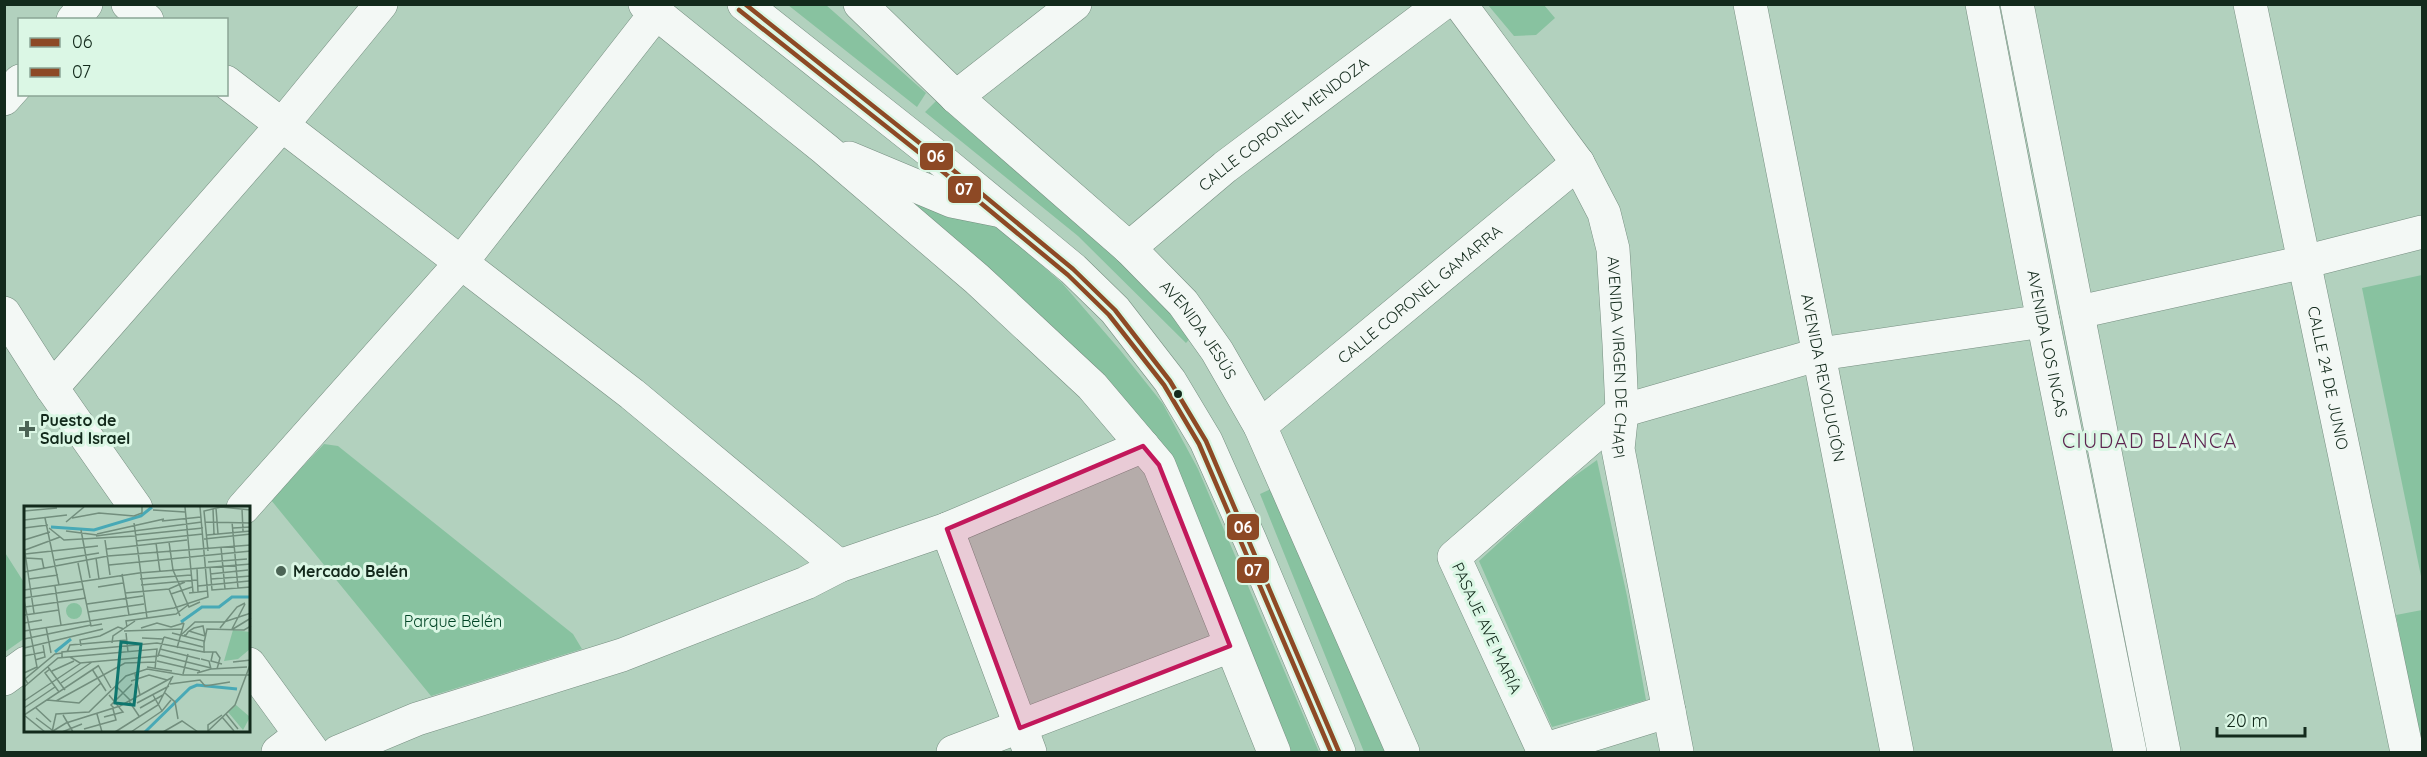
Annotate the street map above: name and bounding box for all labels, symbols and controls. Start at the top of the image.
legend [18,18,228,96]
text: 06 [72,30,93,53]
street label: CALLE CORONEL MENDOZA [1194,53,1372,195]
text: 07 [72,60,91,83]
line badge: 06 [919,142,954,171]
text: 06 [927,146,945,166]
line badge: 07 [947,175,982,204]
text: 07 [955,179,973,199]
street label: CALLE CORONEL GAMARRA [1333,220,1506,368]
street label: AVENIDA VIRGEN DE CHAPI [1603,255,1632,460]
street label: AVENIDA LOS INCAS [2023,268,2072,419]
street label: AVENIDA JESÚS [1156,276,1241,383]
street label: AVENIDA REVOLUCIÓN [1797,292,1850,464]
street label: CALLE 24 DE JUNIO [2304,304,2353,451]
unlabelled marker [1172,388,1184,400]
place label: Puesto de Salud Israel [40,410,130,448]
marker: Puesto de Salud Israel [18,420,36,438]
district label: CIUDAD BLANCA [2062,428,2238,453]
inset map [24,506,250,733]
line badge: 06 [1226,513,1260,541]
text: 06 [1234,517,1252,537]
line badge: 07 [1236,556,1270,584]
street label: PASAJE AVE MARÍA [1448,559,1526,697]
text: 07 [1244,560,1262,580]
place label: Mercado Belén [293,561,408,581]
marker: Mercado Belén [274,564,288,578]
park label: Parque Belén [404,611,502,631]
scale bar [2217,700,2306,738]
text: 20 m [2226,709,2268,732]

